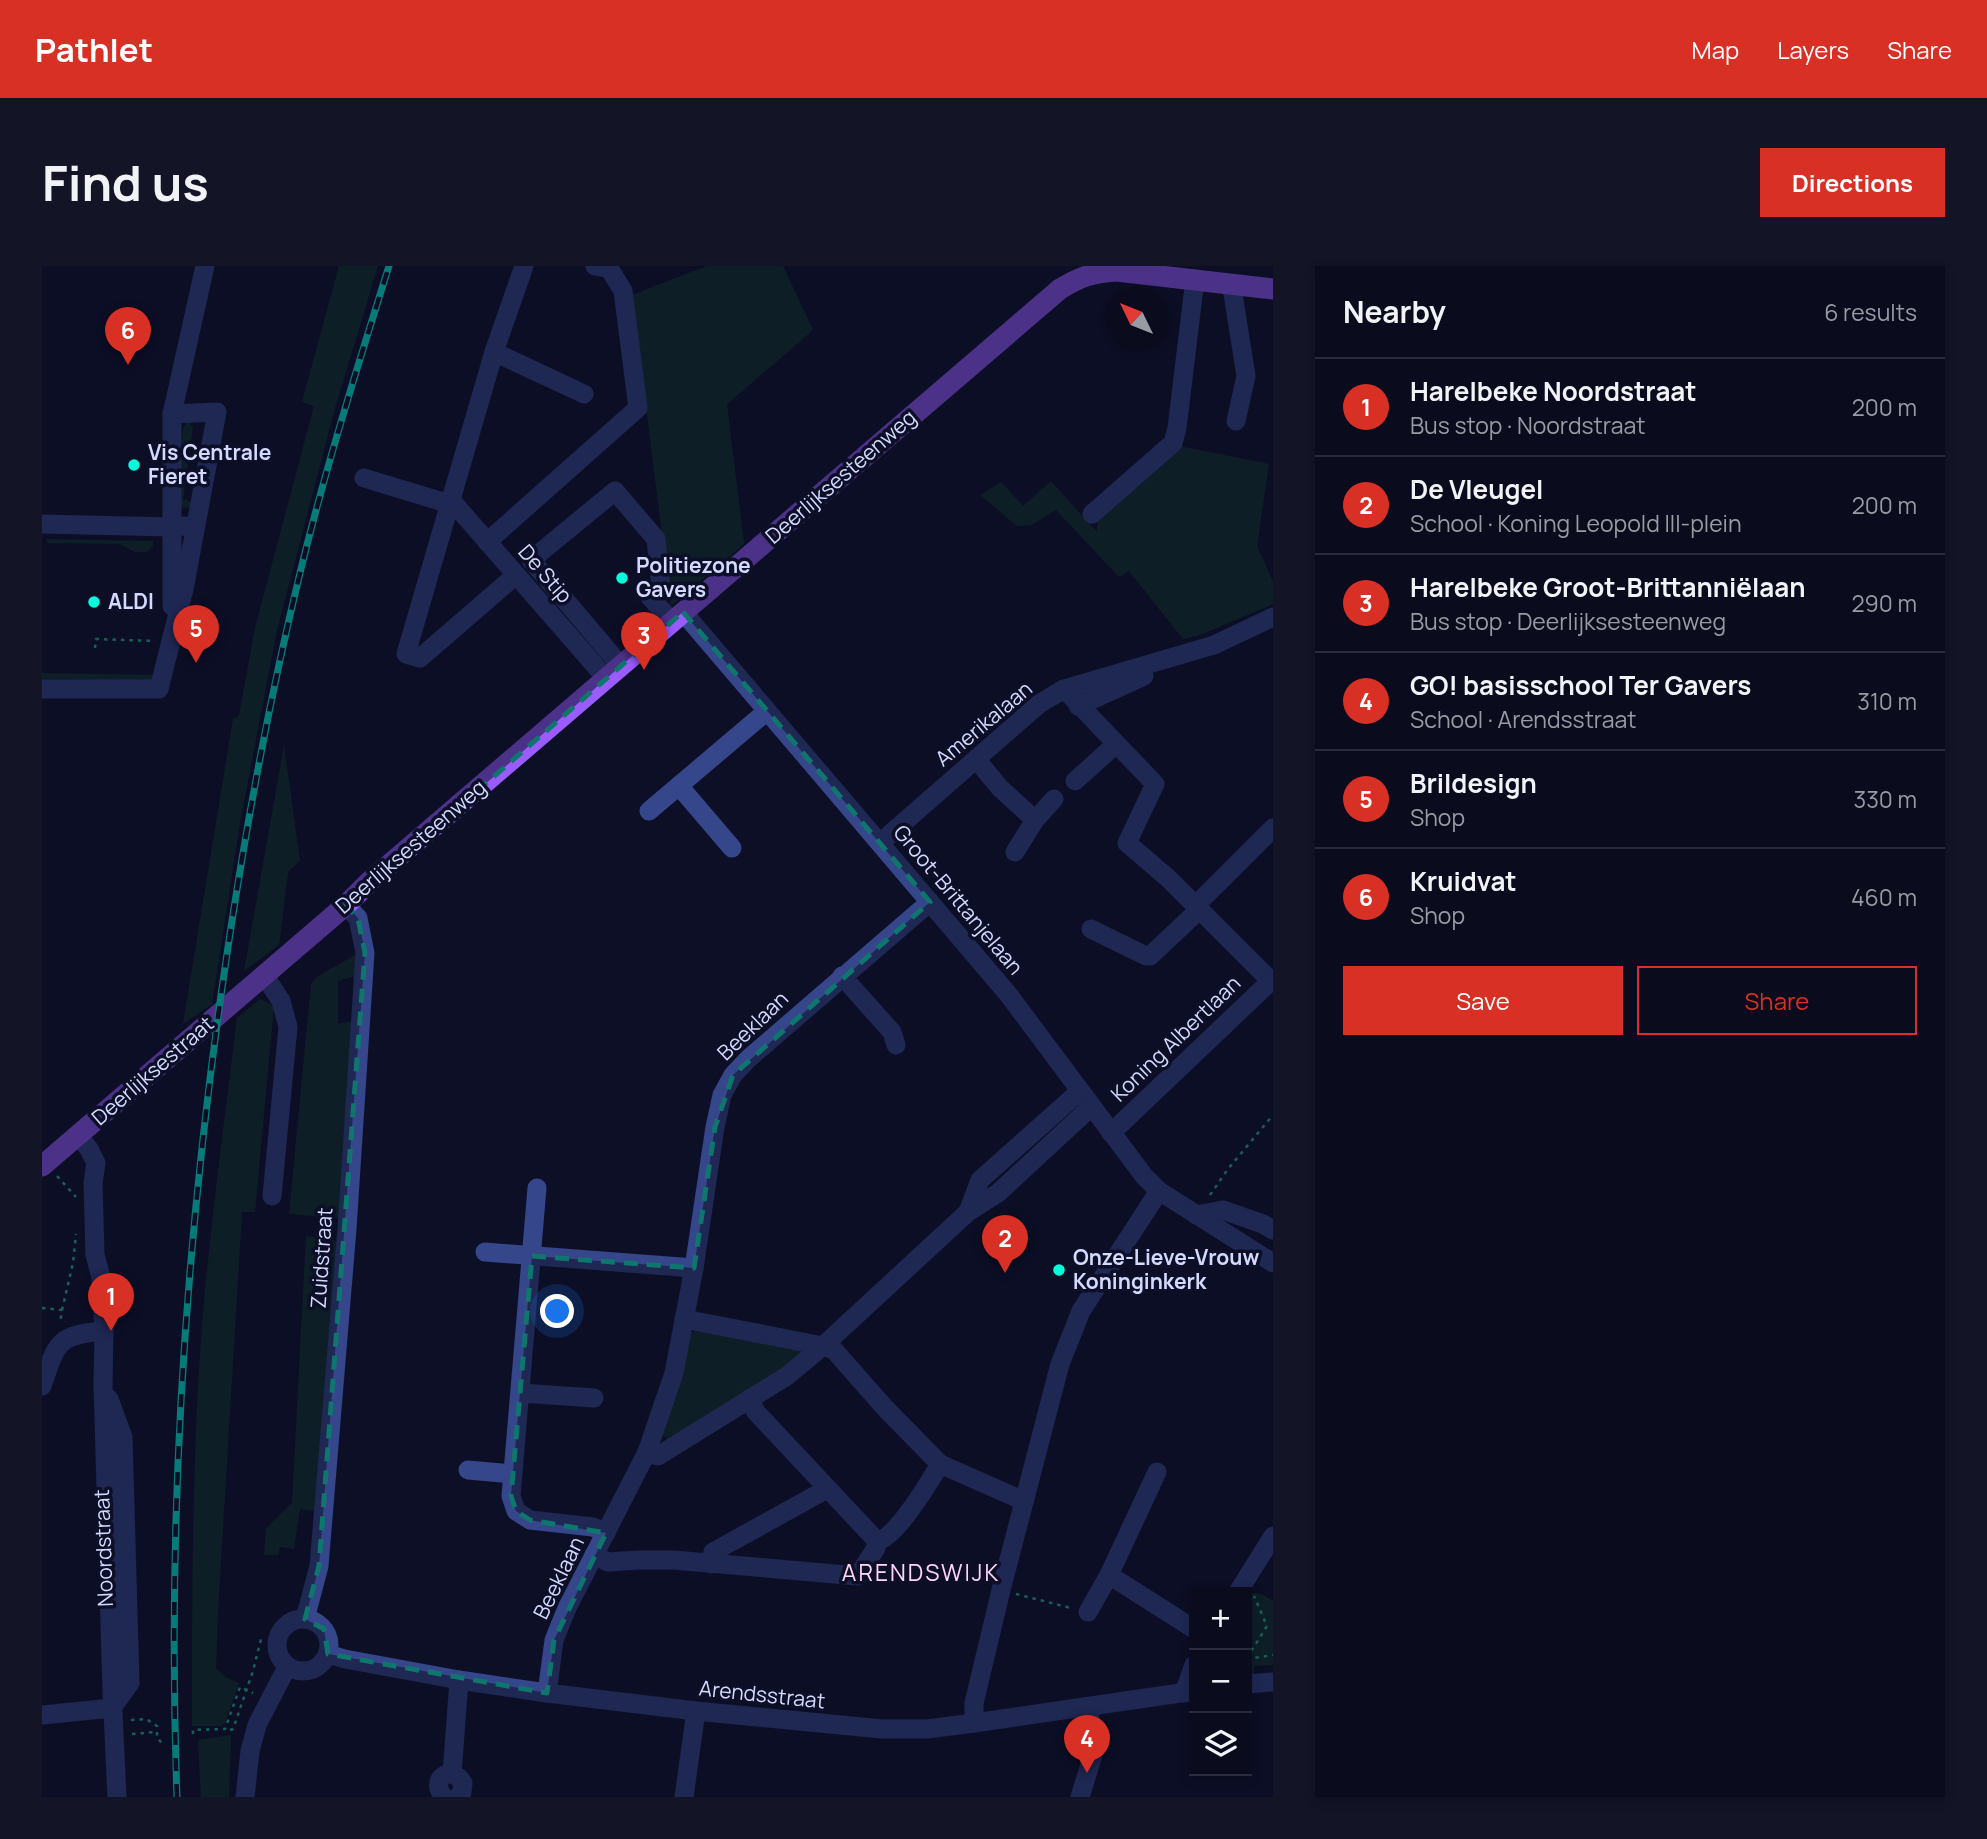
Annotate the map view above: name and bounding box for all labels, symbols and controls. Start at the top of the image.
text: Pathlet [35,27,153,72]
text: Map [1692,33,1739,66]
text: Layers [1777,33,1849,66]
text: Share [1887,33,1952,66]
button: Directions [1760,148,1945,217]
text: Find us [42,149,209,216]
north arrow [1105,287,1168,350]
text: Nearby [1343,291,1446,332]
text: 6 results [1824,296,1917,328]
pin: 6 [105,307,151,365]
text: Harelbeke Noordstraat [1410,373,1697,409]
text: 1 [1361,391,1371,423]
text: 200 m [1852,391,1917,423]
street label: Deerlijksesteenweg [759,403,922,549]
text: Bus stop · Noordstraat [1410,409,1645,441]
place label: Vis Centrale Fieret [148,438,271,490]
marker: Vis Centrale Fieret [126,457,142,473]
text: De Vleugel [1410,471,1543,507]
text: 2 [1359,489,1373,521]
text: 200 m [1852,489,1917,521]
text: School · Koning Leopold III-plein [1410,507,1742,539]
street label: De Stip [512,538,579,609]
place label: Politiezone Gavers [636,551,751,603]
text: Harelbeke Groot-Brittanniëlaan [1410,569,1806,605]
marker: Politiezone Gavers [614,570,630,586]
place label: ALDI [108,587,154,615]
text: 3 [1359,587,1373,619]
text: 290 m [1851,587,1917,619]
marker: ALDI [86,594,102,610]
pin: 5 [173,605,219,663]
text: Bus stop · Deerlijksesteenweg [1410,605,1726,637]
pin: 3 [621,612,667,670]
text: GO! basisschool Ter Gavers [1410,667,1751,703]
street label: Amerikalaan [929,674,1038,772]
text: 4 [1359,685,1373,717]
text: 310 m [1857,685,1917,717]
text: School · Arendsstraat [1410,703,1636,735]
text: Brildesign [1410,765,1537,801]
street label: Deerlijksesteenweg [329,773,492,919]
text: 5 [1359,783,1373,815]
text: 330 m [1853,783,1917,815]
text: Shop [1410,801,1465,833]
street label: Groot-Brittanjelaan [888,819,1030,980]
text: Kruidvat [1410,863,1517,899]
text: 6 [1359,881,1373,913]
text: 460 m [1851,881,1917,913]
text: Shop [1410,899,1465,931]
button: Save [1343,966,1623,1035]
button: Share [1637,966,1917,1035]
street label: Koning Albertlaan [1104,969,1246,1107]
street label: Beeklaan [711,984,794,1066]
street label: Deerlijksestraat [85,1009,219,1131]
street label: Zuidstraat [304,1207,338,1309]
pin: 2 [982,1215,1028,1273]
place label: Onze-Lieve-Vrouw Koninginkerk [1073,1243,1259,1295]
marker: Onze-Lieve-Vrouw Koninginkerk [1051,1262,1067,1278]
pin: 1 [88,1273,134,1331]
your location [540,1294,574,1328]
street label: Noordstraat [87,1489,119,1607]
street label: Beeklaan [526,1532,590,1623]
district label: ARENDSWIJK [842,1556,1000,1588]
map controls [1189,1587,1252,1776]
button: + [1189,1587,1252,1650]
button: − [1189,1650,1252,1713]
street label: Arendsstraat [698,1673,827,1715]
button: layers [1189,1713,1252,1776]
pin: 4 [1064,1715,1110,1773]

